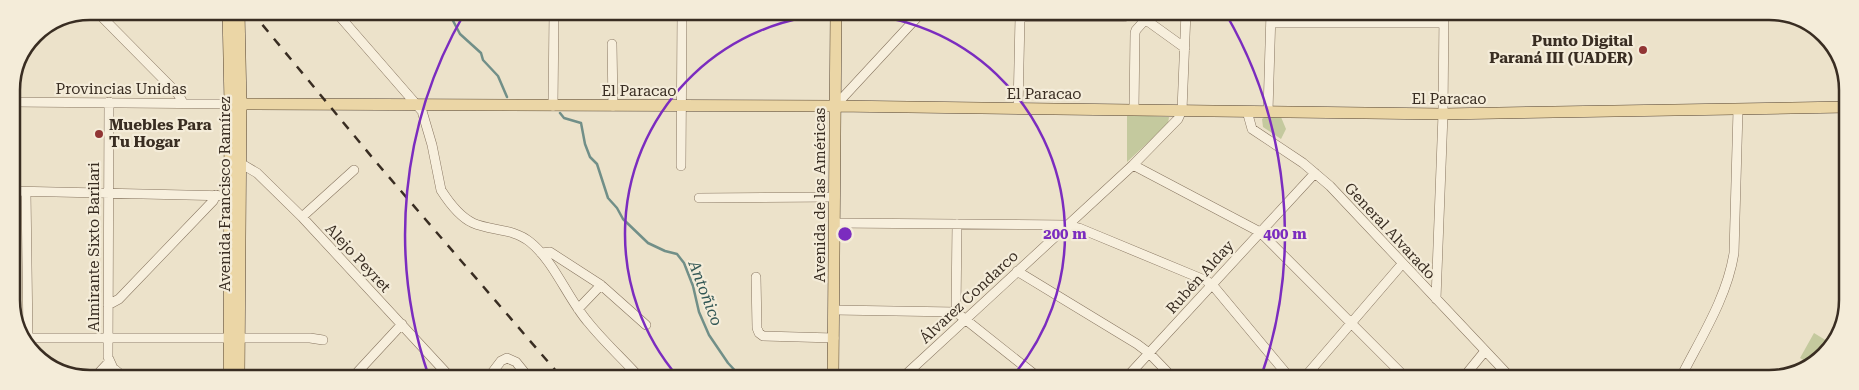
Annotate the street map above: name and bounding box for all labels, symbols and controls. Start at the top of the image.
place label: Punto Digital Paraná III (UADER) [1489,32,1633,67]
marker: Punto Digital Paraná III (UADER) [1637,44,1649,56]
street label: Provincias Unidas [55,80,187,98]
street label: El Paracao [602,82,677,100]
street label: El Paracao [1007,85,1082,103]
street label: El Paracao [1412,90,1487,108]
street label: Avenida Francisco Ramírez [216,96,234,292]
street label: Avenida de las Américas [811,108,829,282]
place label: Muebles Para Tu Hogar [109,116,212,151]
marker: Muebles Para Tu Hogar [93,128,105,140]
street label: Almirante Sixto Barilari [85,162,103,332]
street label: General Alvarado [1341,179,1439,283]
street label: Alejo Peyret [322,220,395,296]
centre of rings [836,225,854,243]
text: 200 m [1043,225,1087,243]
text: 400 m [1263,225,1307,243]
street label: Rubén Alday [1162,237,1238,317]
street label: Álvarez Condarco [916,247,1022,347]
water label: Antoñico [684,257,727,328]

